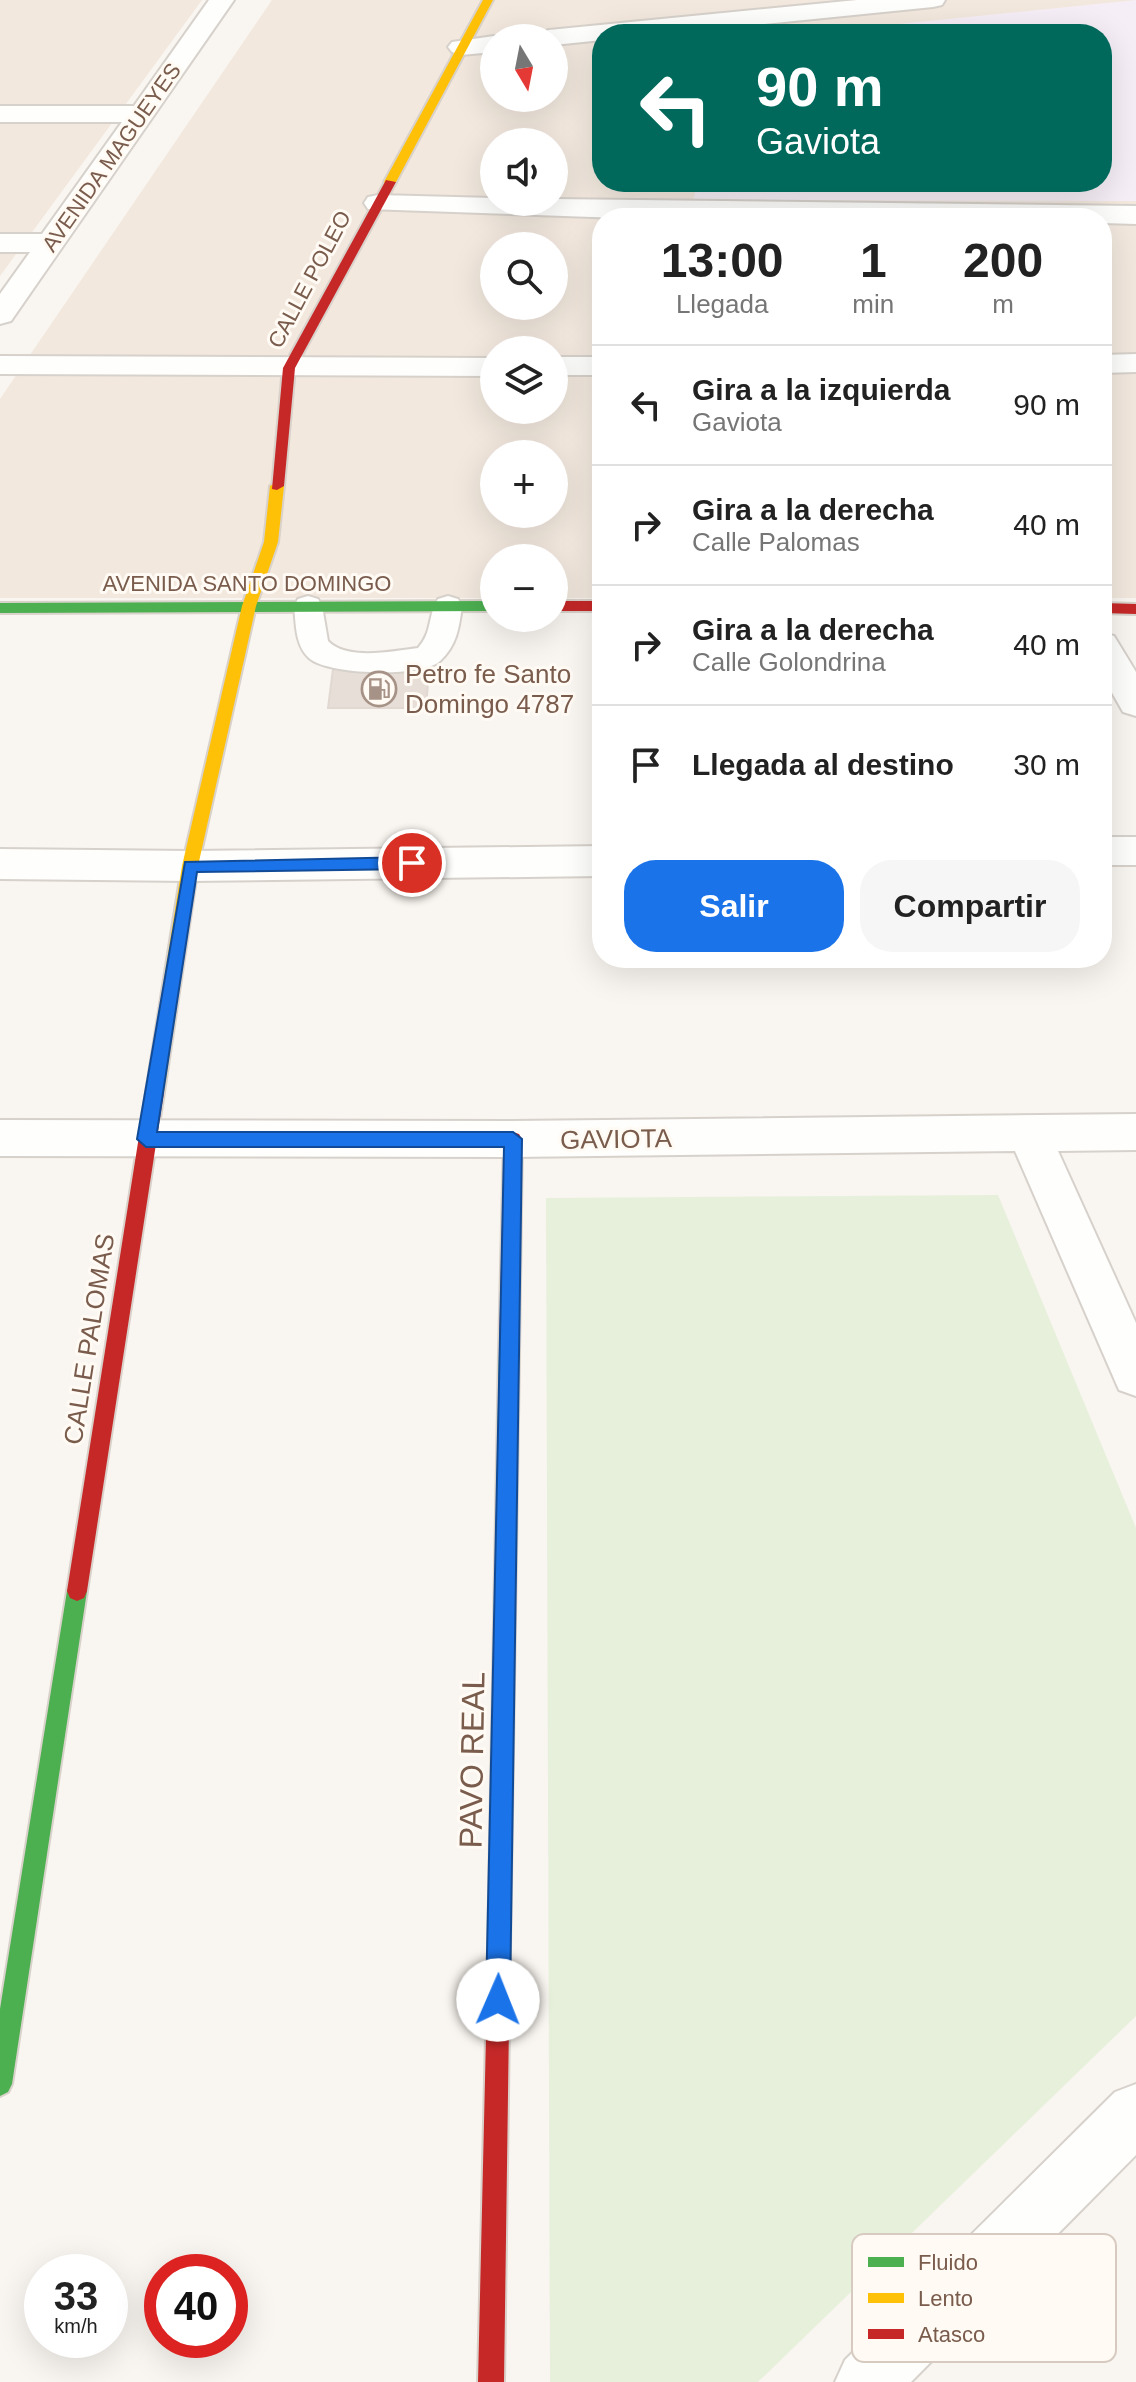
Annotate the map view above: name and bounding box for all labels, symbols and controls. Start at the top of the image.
north arrow [480,24,568,112]
map controls [480,24,568,632]
text: 90 m [756,55,884,118]
icon: left [624,56,728,160]
street label: AVENIDA MAGUEYES [37,58,186,256]
text: Gaviota [756,121,880,162]
button: sound [480,128,568,216]
street label: CALLE POLEO [263,206,356,352]
button: search [480,232,568,320]
text: 13:00 [661,234,784,287]
text: 1 [860,234,887,287]
text: 200 [963,234,1043,287]
text: Llegada [676,289,768,319]
text: min [852,289,894,319]
text: m [992,289,1014,319]
button: layers [480,336,568,424]
text: Gira a la izquierda [692,373,950,406]
icon: left [624,383,668,427]
text: 90 m [1013,388,1080,421]
text: Gaviota [692,407,782,437]
button: + [480,440,568,528]
text: Gira a la derecha [692,493,934,526]
icon: right [624,503,668,547]
text: 40 m [1013,508,1080,541]
text: Calle Palomas [692,527,860,557]
button: − [480,544,568,632]
street label: AVENIDA SANTO DOMINGO [103,571,391,596]
text: Gira a la derecha [692,613,934,646]
icon: right [624,623,668,667]
text: 40 m [1013,628,1080,661]
text: Calle Golondrina [692,647,886,677]
place label: Petro fe Santo Domingo 4787 [405,659,574,719]
fuel station icon: Petro fe Santo Domingo 4787 [360,670,398,708]
icon: arrive [624,743,668,787]
text: Llegada al destino [692,748,954,781]
text: 30 m [1013,748,1080,781]
pin [378,829,446,897]
icon: arrive [390,841,434,885]
button: Salir [624,860,844,952]
button: Compartir [860,860,1080,952]
street label: GAVIOTA [560,1123,673,1155]
street label: CALLE PALOMAS [57,1231,121,1447]
street label: PAVO REAL [452,1671,492,1849]
position arrow [456,1958,540,2042]
legend [852,2234,1116,2362]
text: Fluido [918,2250,978,2275]
speed limit sign: 40 [144,2254,248,2358]
text: 33 [54,2274,98,2318]
text: Lento [918,2286,973,2311]
text: km/h [54,2315,98,2337]
text: Atasco [918,2322,985,2347]

